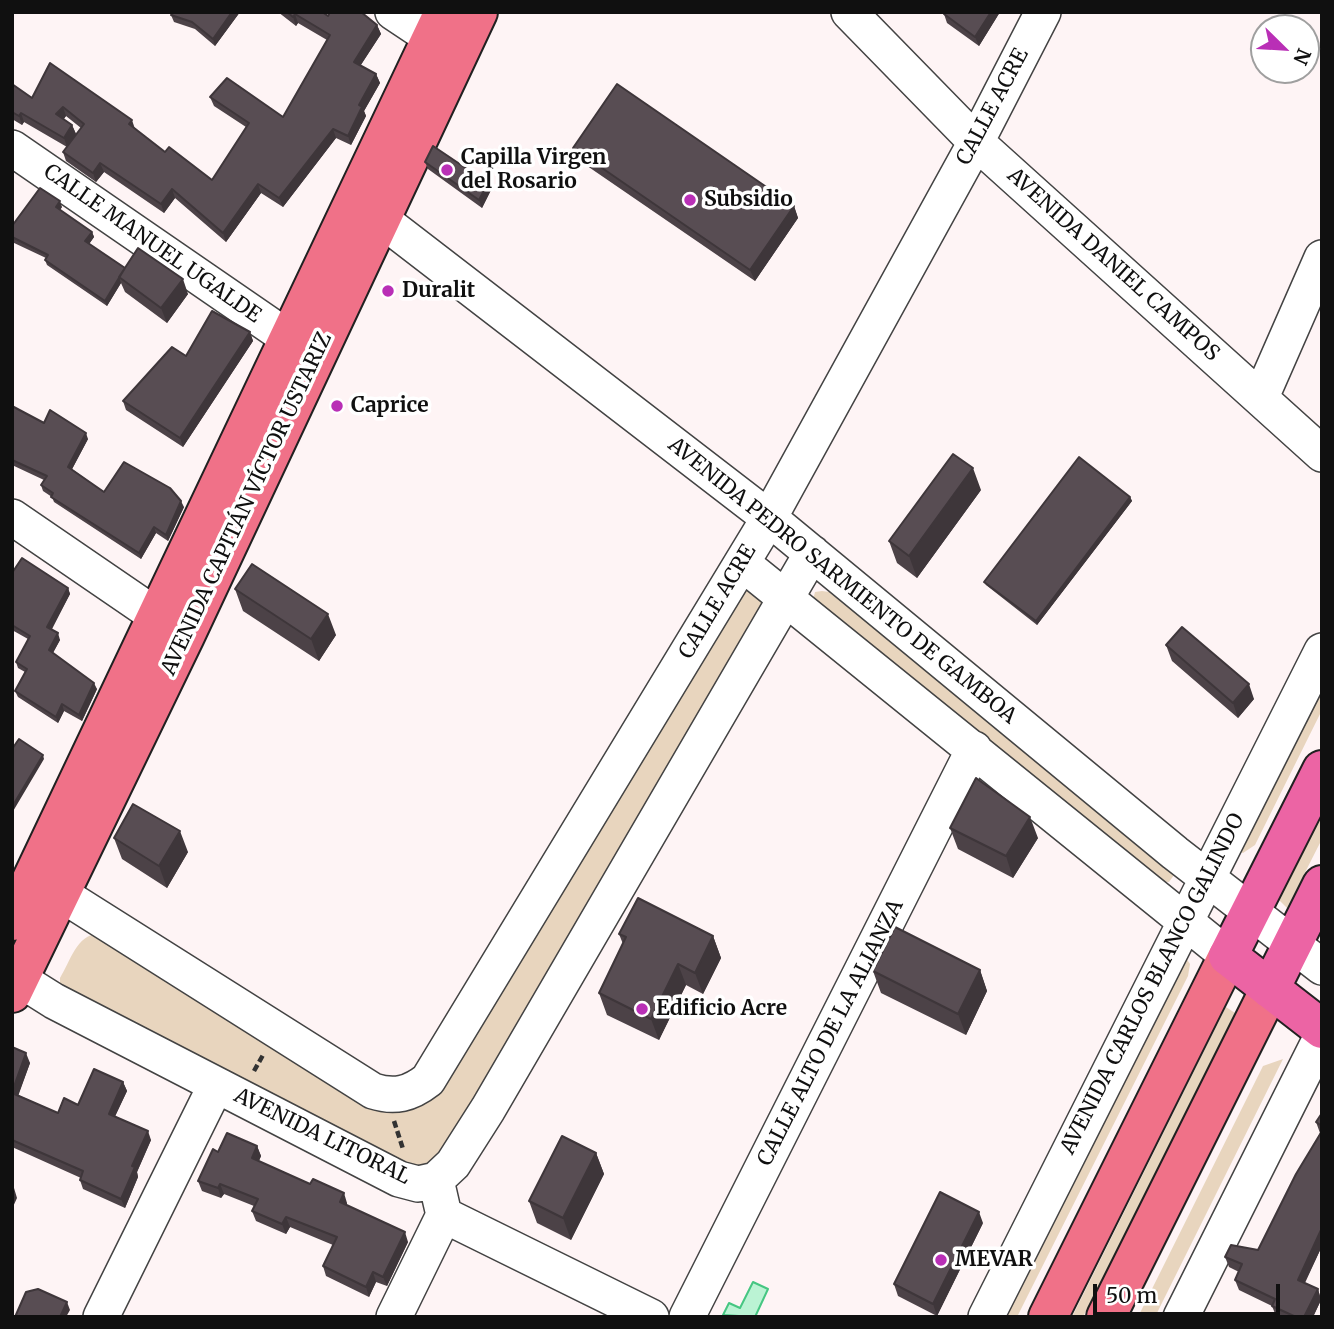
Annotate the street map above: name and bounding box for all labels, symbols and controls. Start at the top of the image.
north arrow [1250,14,1320,84]
street label: CALLE ACRE [952,44,1034,170]
text: N [1288,45,1316,68]
place label: Capilla Virgen del Rosario [461,145,606,195]
street label: CALLE MANUEL UGALDE [39,159,265,329]
marker: Capilla Virgen del Rosario [439,162,455,178]
street label: AVENIDA DANIEL CAMPOS [1002,163,1224,367]
place label: Subsidio [704,187,793,213]
marker: Subsidio [682,192,698,208]
place label: Duralit [402,278,475,304]
marker: Duralit [380,283,396,299]
street label: AVENIDA CAPITÁN VÍCTOR USTARIZ [156,329,338,679]
place label: Caprice [351,393,429,419]
marker: Caprice [329,398,345,414]
street label: AVENIDA PEDRO SARMIENTO DE GAMBOA [663,432,1021,730]
street label: CALLE ACRE [674,540,762,664]
street label: AVENIDA CARLOS BLANCO GALINDO [1056,809,1250,1159]
street label: CALLE ALTO DE LA ALIANZA [753,896,909,1170]
place label: Edificio Acre [656,996,787,1022]
marker: Edificio Acre [634,1001,650,1017]
street label: AVENIDA LITORAL [230,1083,414,1191]
place label: MEVAR [955,1247,1033,1273]
marker: MEVAR [933,1252,949,1268]
scale bar [1096,1270,1283,1314]
text: 50 m [1106,1282,1157,1309]

